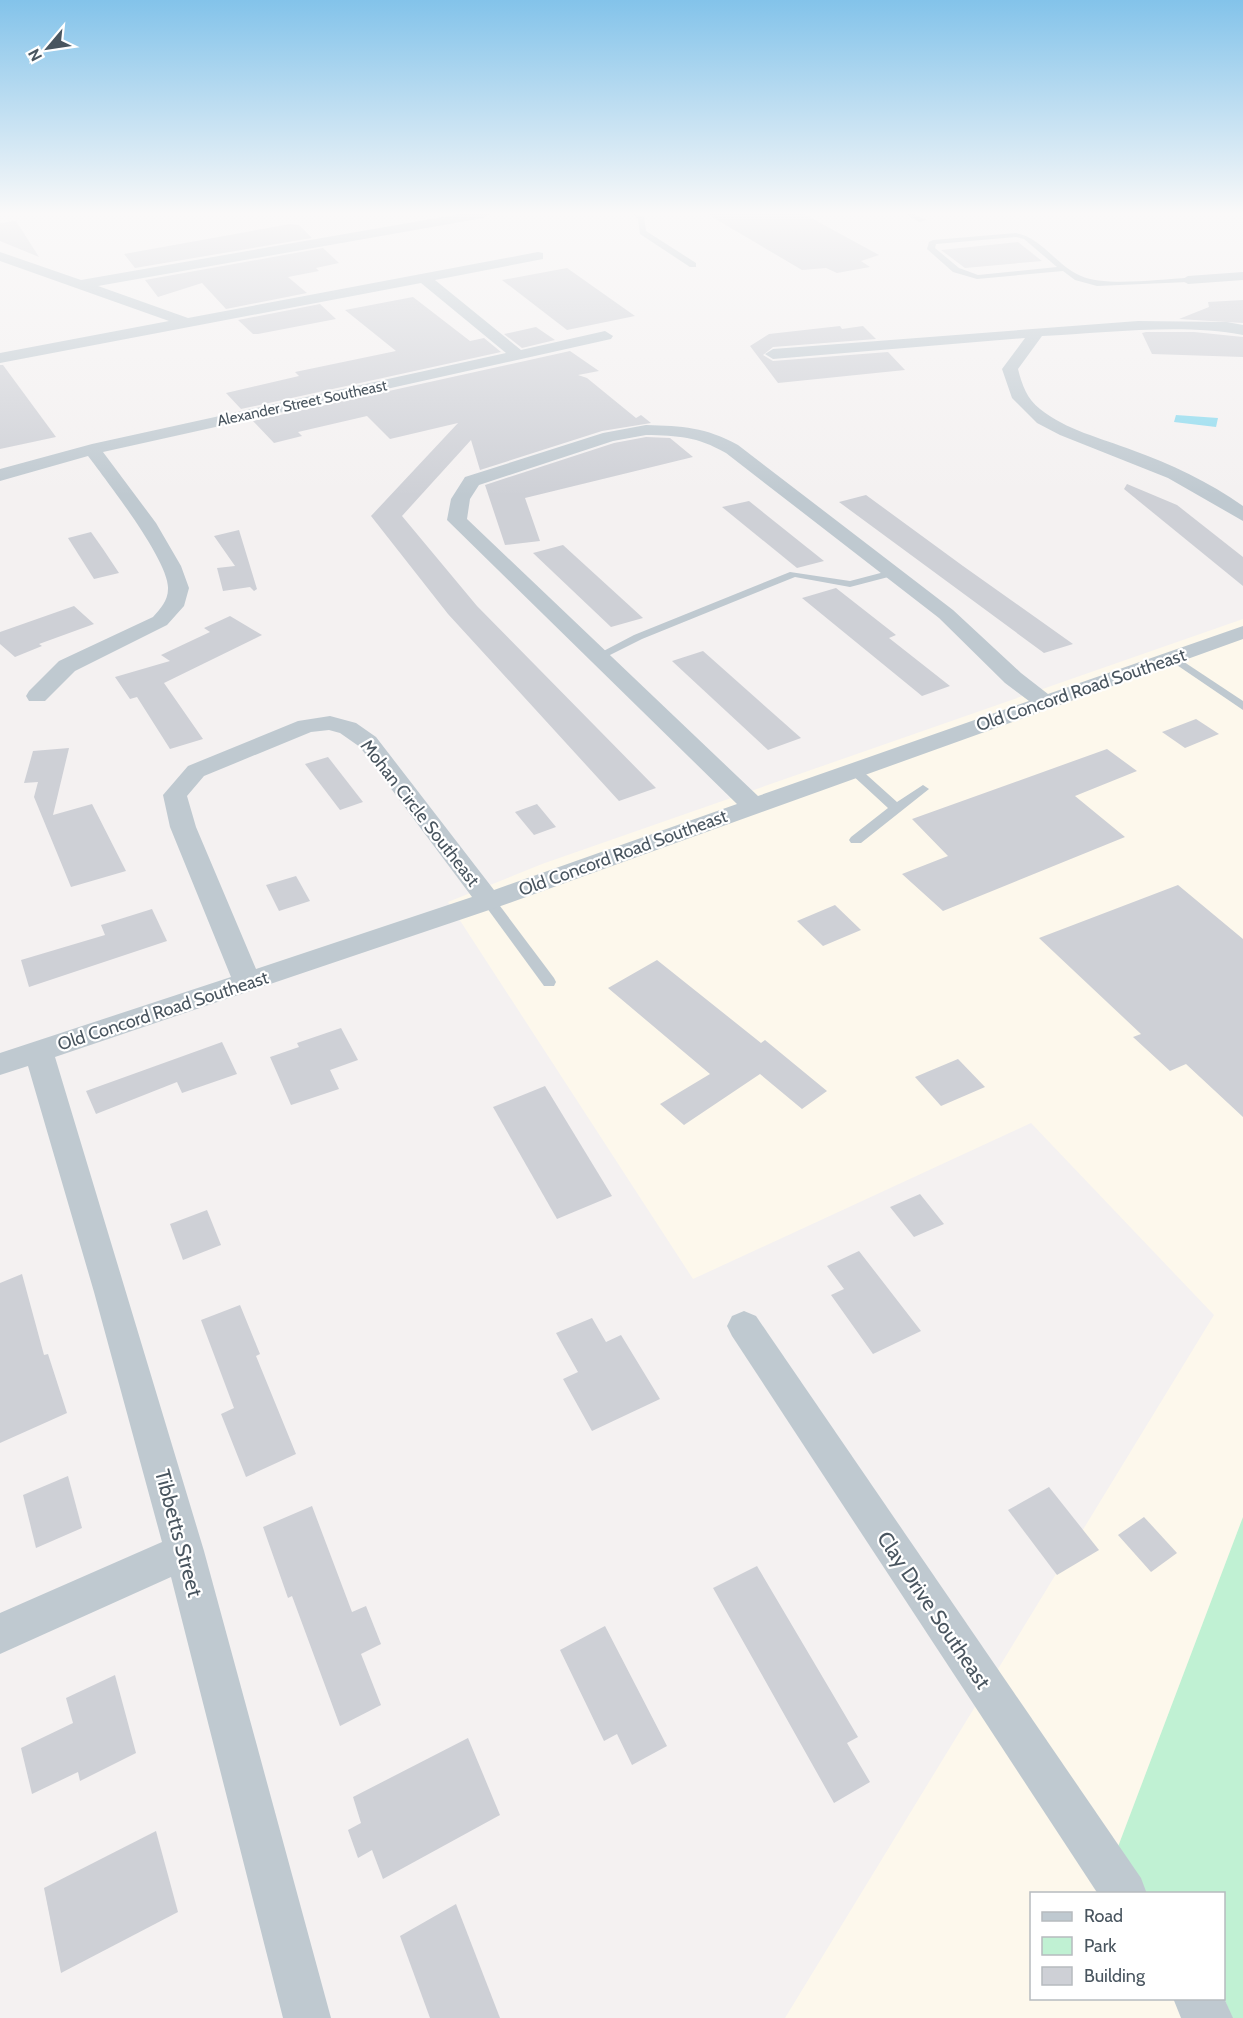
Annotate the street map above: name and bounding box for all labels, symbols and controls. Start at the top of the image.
north arrow [18,18,78,78]
text: N [24,45,46,65]
street label: Alexander Street Southeast [215,376,389,430]
street label: Old Concord Road Southeast [973,644,1189,736]
street label: Mohan Circle Southeast [356,735,484,891]
street label: Old Concord Road Southeast [516,805,730,901]
street label: Old Concord Road Southeast [55,966,271,1056]
street label: Tibbetts Street [150,1466,208,1600]
street label: Clay Drive Southeast [872,1526,996,1694]
legend [1030,1892,1225,2000]
text: Road [1084,1905,1123,1927]
text: Park [1084,1935,1117,1957]
text: Building [1084,1965,1146,1987]

